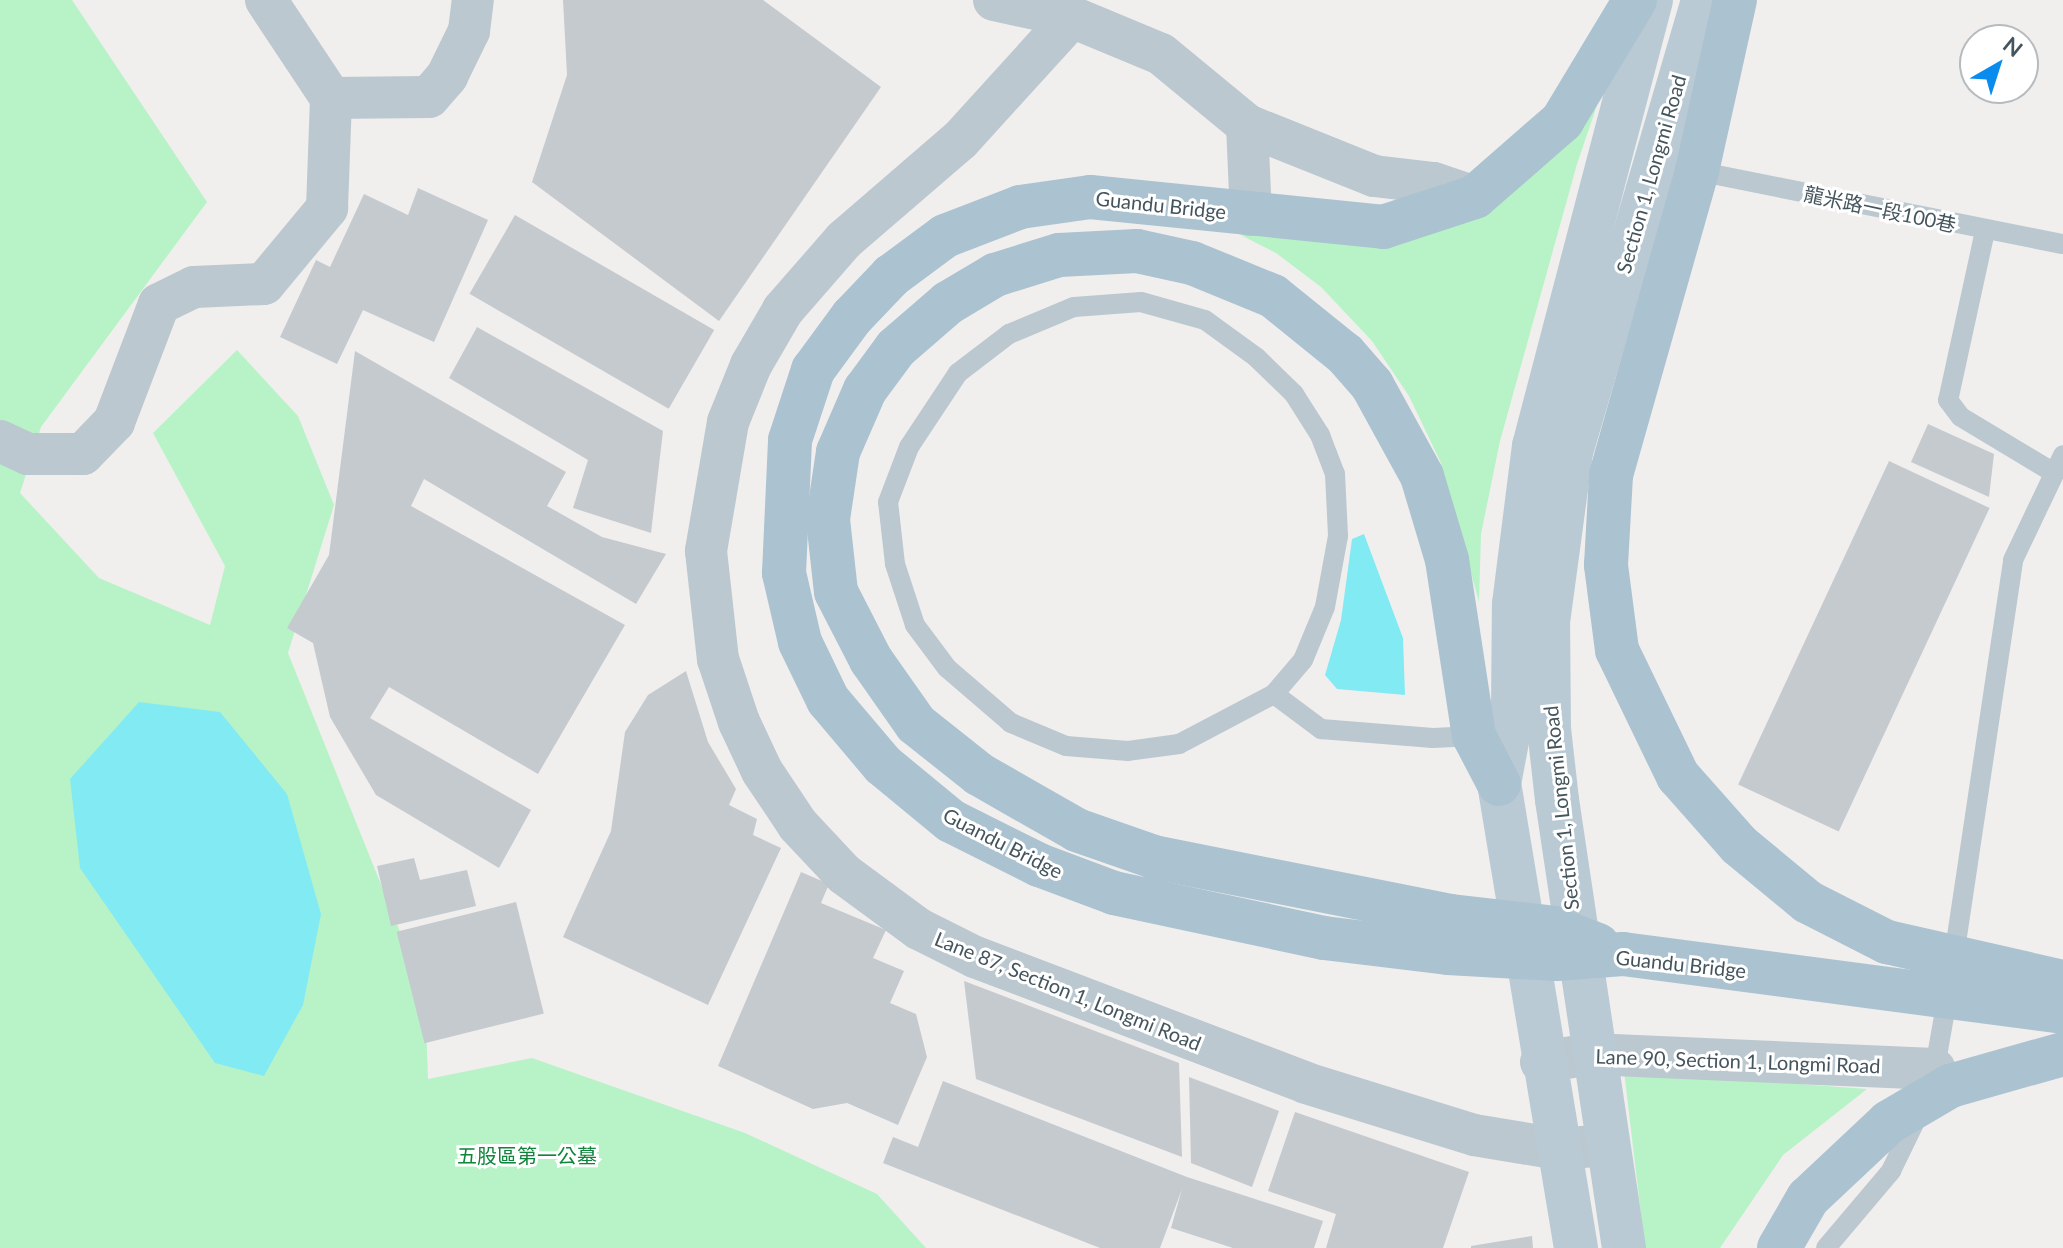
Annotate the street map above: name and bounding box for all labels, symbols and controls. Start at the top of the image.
north arrow [1959,24,2039,104]
text: N [1998,31,2028,62]
street label: Section 1, Longmi Road [1611,72,1691,276]
street label: 龍米路一段100巷 [1802,181,1958,237]
street label: Guandu Bridge [1095,186,1227,224]
street label: Section 1, Longmi Road [1538,705,1584,911]
street label: Guandu Bridge [939,803,1067,883]
street label: Lane 87, Section 1, Longmi Road [931,926,1205,1056]
street label: Guandu Bridge [1615,945,1747,983]
street label: Lane 90, Section 1, Longmi Road [1595,1044,1881,1078]
park label: 五股區第一公墓 [457,1143,597,1167]

